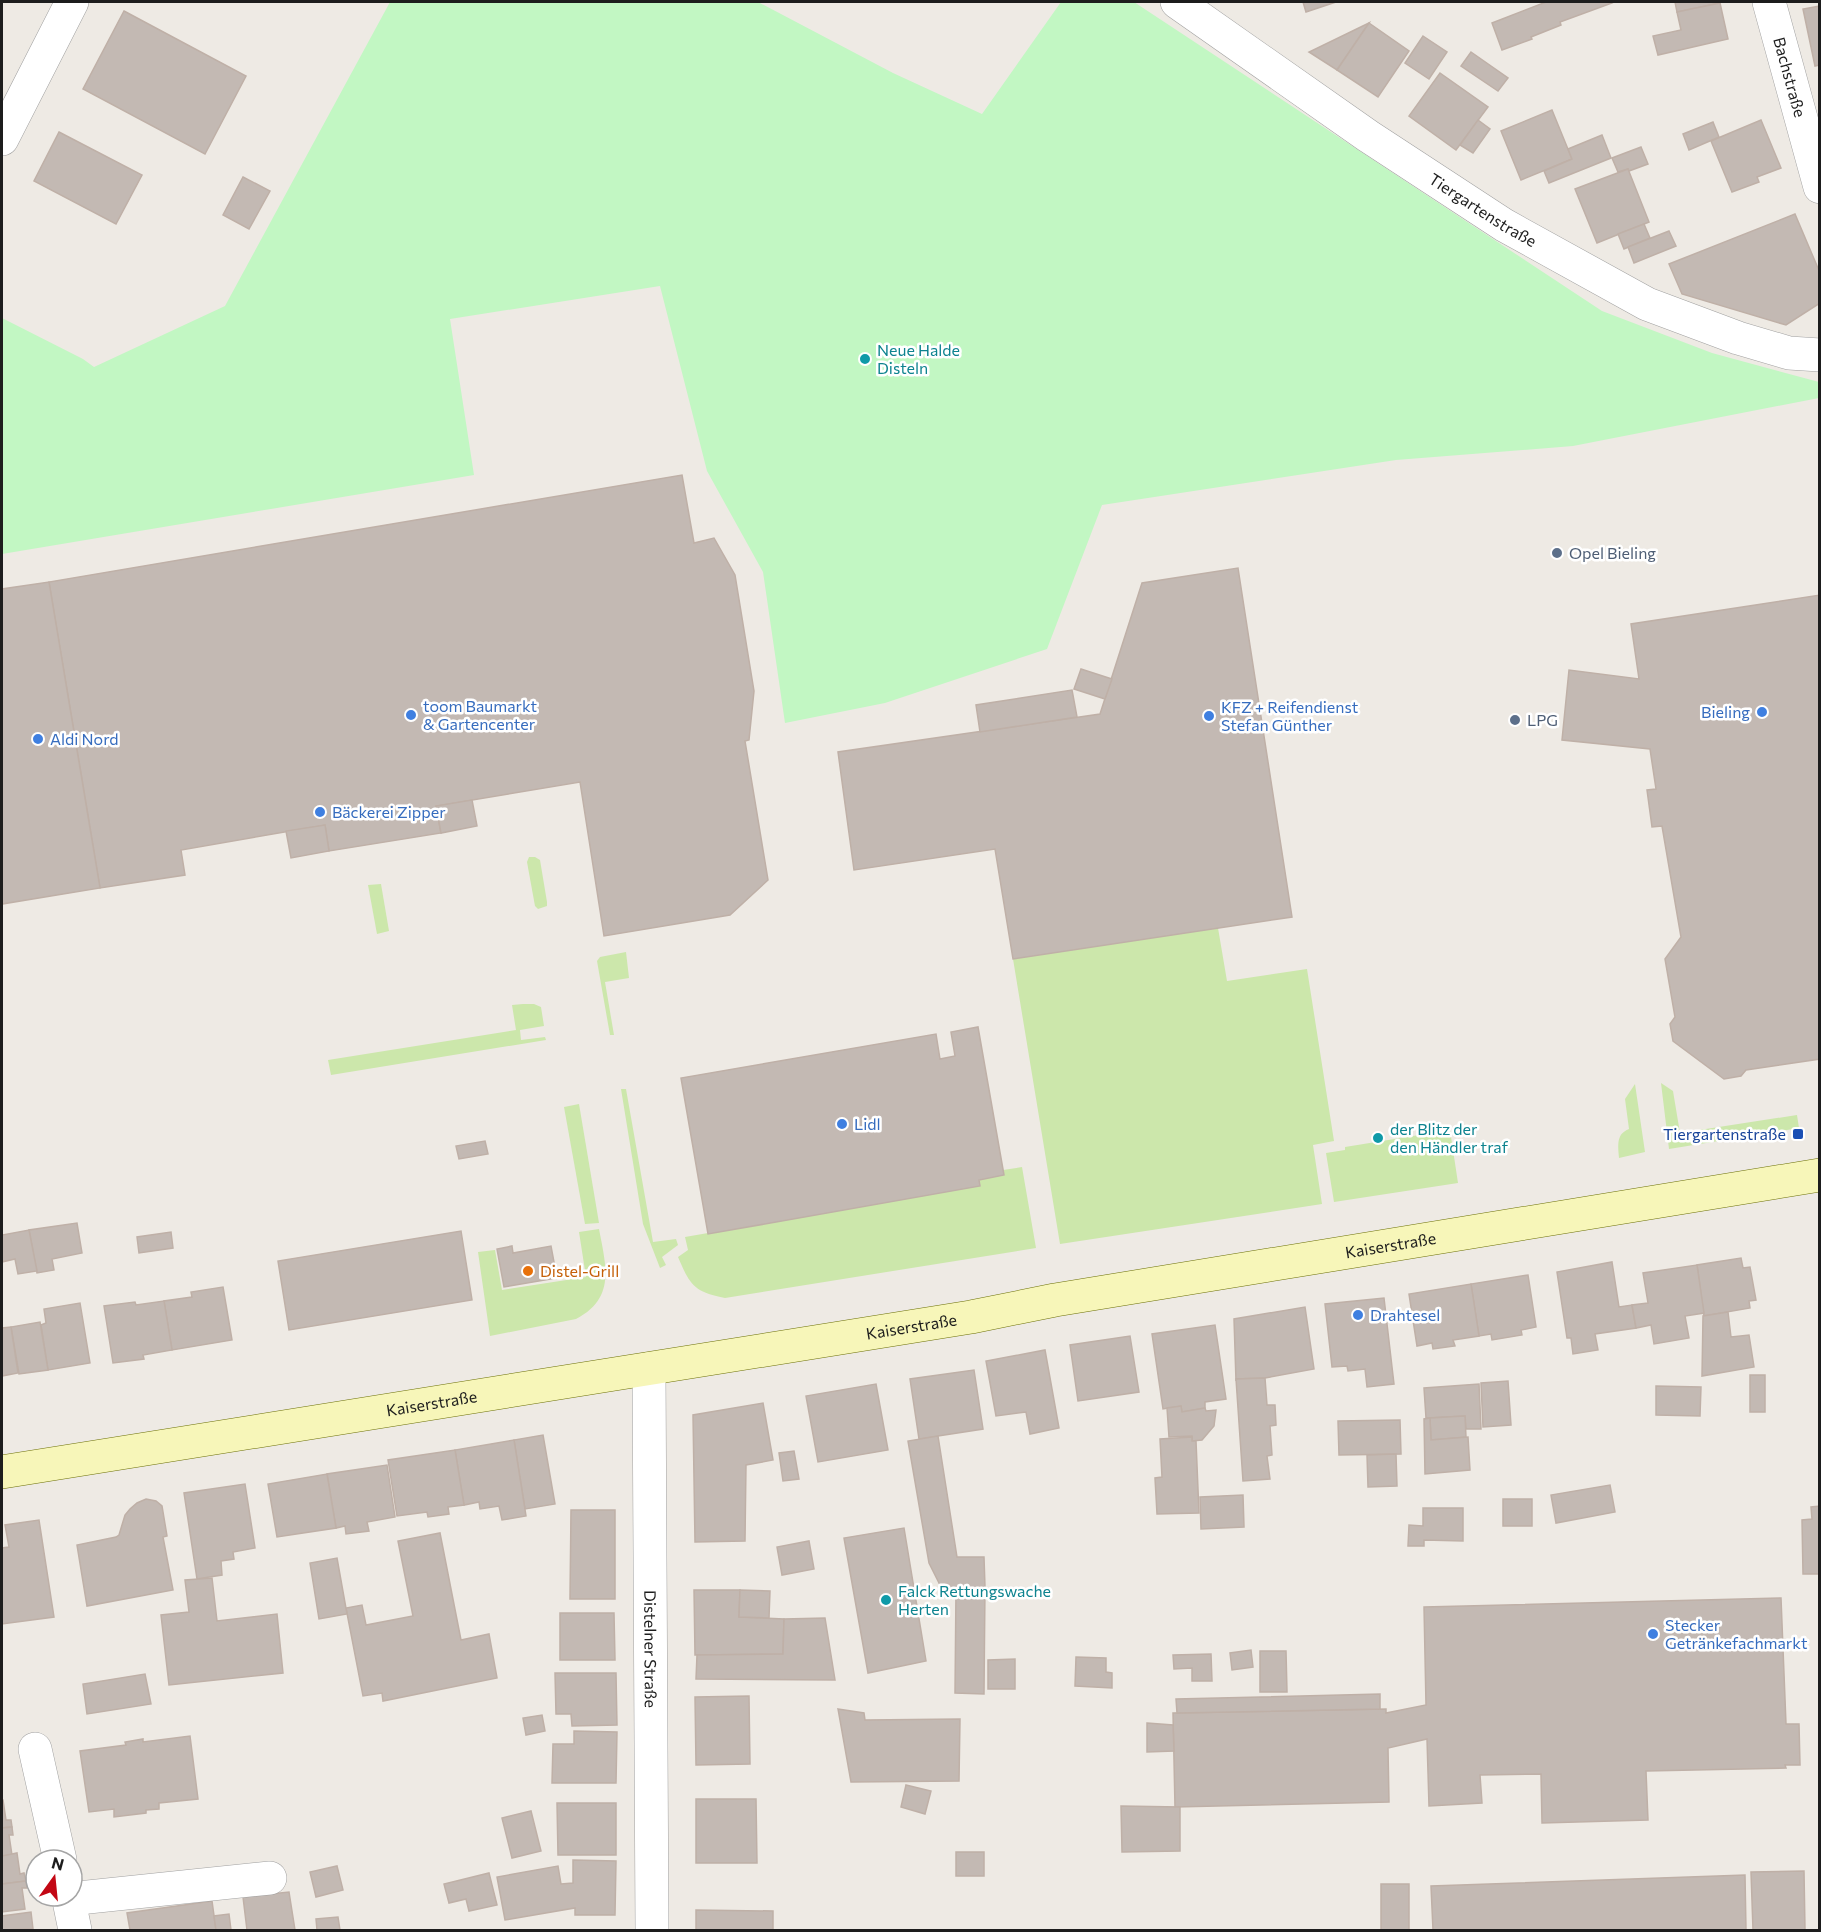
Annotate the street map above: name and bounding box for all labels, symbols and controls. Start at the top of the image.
street label: Bachstraße [1770,35,1810,119]
street label: Tiergartenstraße [1426,169,1540,250]
place label: Neue Halde Disteln [877,340,960,377]
marker: Neue Halde Disteln [858,352,872,366]
place label: Opel Bieling [1569,543,1656,562]
marker: Opel Bieling [1550,546,1564,560]
place label: toom Baumarkt & Gartencenter [423,696,538,733]
place label: KFZ + Reifendienst Stefan Günther [1221,697,1359,734]
place label: Bieling [1701,702,1750,721]
marker: Bieling [1755,705,1769,719]
marker: toom Baumarkt & Gartencenter [404,708,418,722]
marker: KFZ + Reifendienst Stefan Günther [1202,709,1216,723]
place label: LPG [1527,710,1558,729]
marker: LPG [1508,713,1522,727]
place label: Aldi Nord [50,729,119,748]
marker: Aldi Nord [31,732,45,746]
place label: Bäckerei Zipper [332,802,446,821]
marker: Bäckerei Zipper [313,805,327,819]
place label: Lidl [854,1114,881,1133]
marker: Lidl [835,1117,849,1131]
place label: der Blitz der den Händler traf [1390,1119,1509,1156]
place label: Tiergartenstraße [1663,1124,1786,1143]
marker: Tiergartenstraße [1791,1127,1805,1141]
marker: der Blitz der den Händler traf [1371,1131,1385,1145]
street label: Kaiserstraße [1344,1228,1437,1261]
place label: Distel-Grill [540,1261,619,1280]
marker: Distel-Grill [521,1264,535,1278]
place label: Drahtesel [1370,1305,1440,1324]
marker: Drahtesel [1351,1308,1365,1322]
street label: Kaiserstraße [865,1309,958,1343]
street label: Kaiserstraße [385,1386,478,1419]
place label: Falck Rettungswache Herten [898,1581,1051,1618]
street label: Distelner Straße [641,1590,661,1708]
marker: Falck Rettungswache Herten [879,1593,893,1607]
place label: Stecker Getränkefachmarkt [1665,1615,1808,1652]
marker: Stecker Getränkefachmarkt [1646,1627,1660,1641]
north arrow [24,1848,84,1908]
text: N [50,1852,66,1874]

